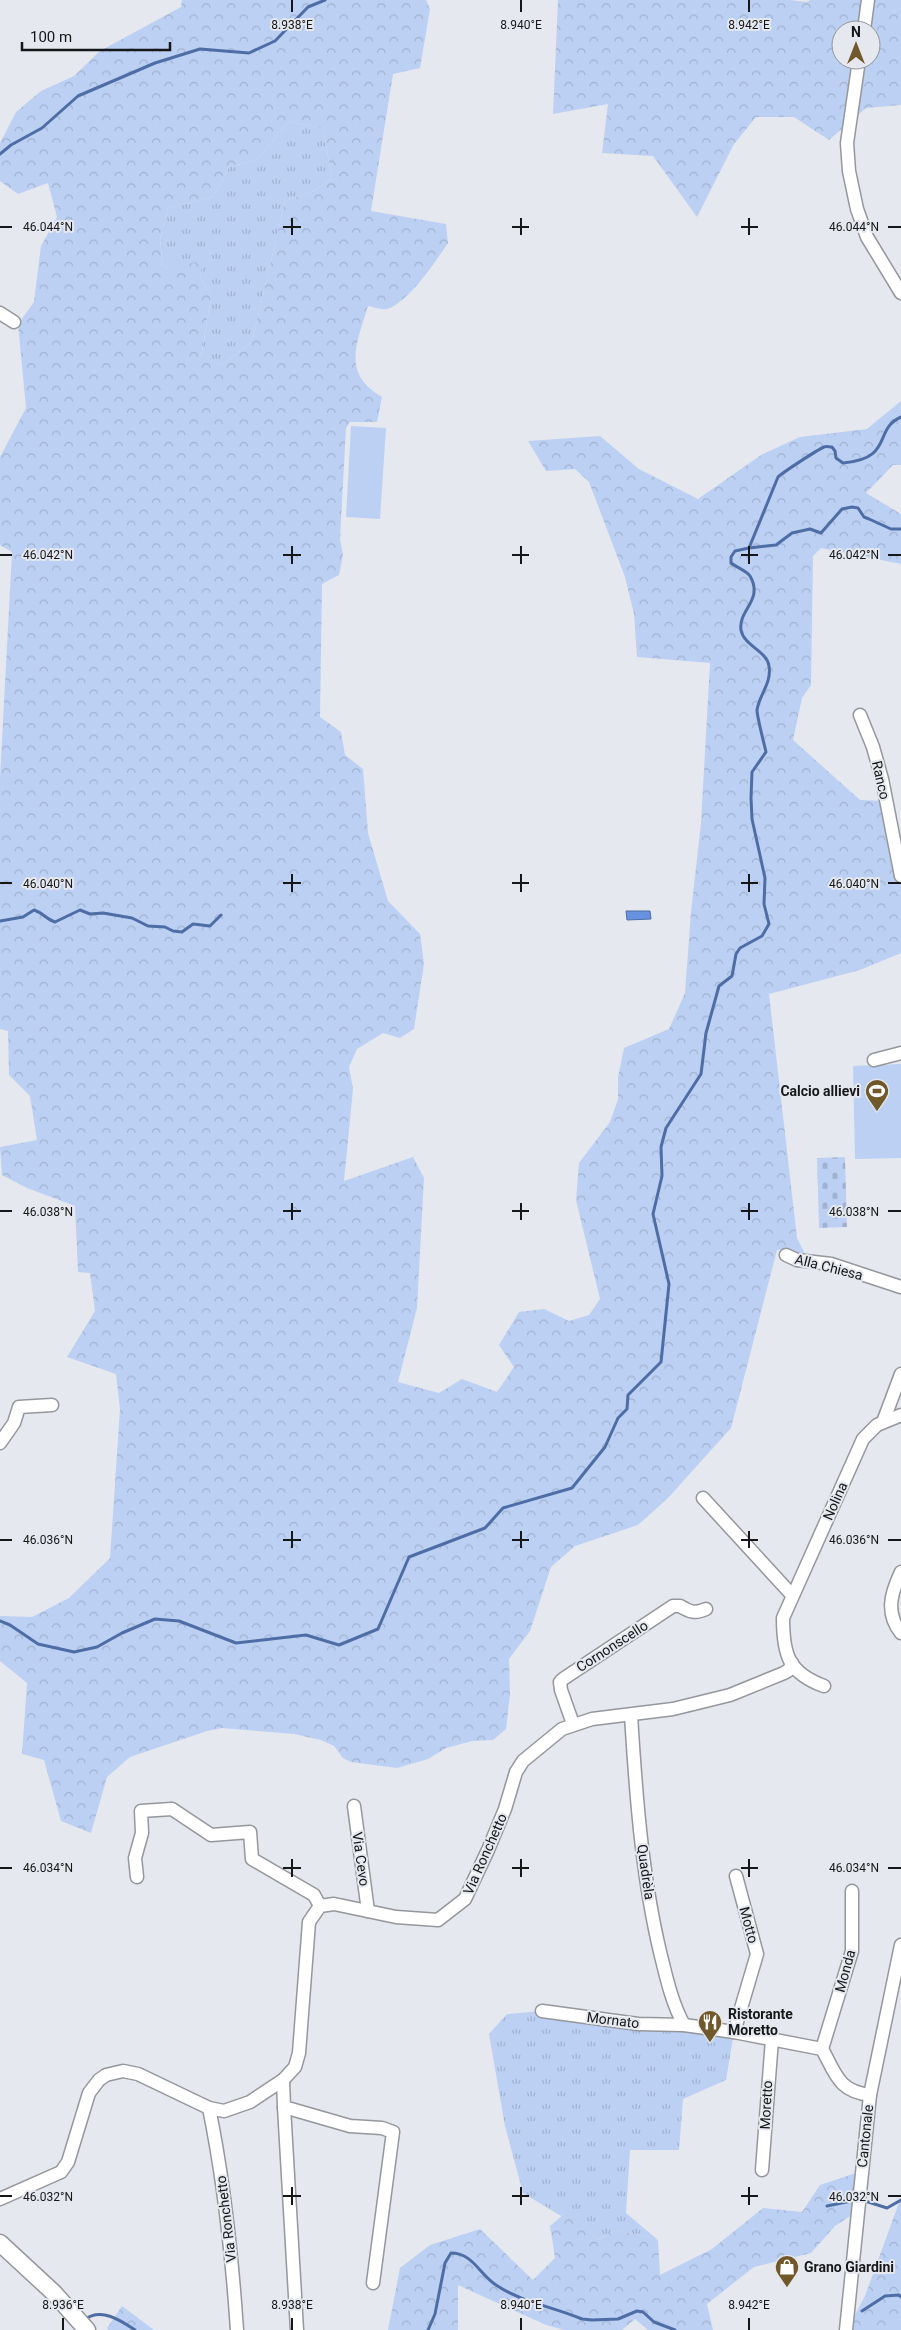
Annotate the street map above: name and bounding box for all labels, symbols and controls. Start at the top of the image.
text: 8.938°E [271,18,313,32]
text: 8.940°E [500,18,542,32]
text: 8.942°E [728,18,770,32]
scale bar [22,20,170,52]
north arrow [831,20,881,70]
text: N [851,24,861,40]
text: 100 m [30,28,72,46]
text: 46.044°N [23,220,73,234]
text: 46.044°N [829,220,879,234]
text: 46.042°N [23,548,73,562]
text: 46.042°N [829,548,879,562]
street label: Ranco [869,759,893,801]
text: 46.040°N [23,877,73,891]
text: 46.040°N [829,877,879,891]
sports icon: Calcio allievi [864,1078,890,1112]
place label: Calcio allievi [780,1083,860,1099]
text: 46.038°N [23,1205,73,1219]
text: 46.038°N [829,1205,879,1219]
street label: Alla Chiesa [793,1251,865,1283]
street label: Nolina [820,1479,850,1523]
text: 46.036°N [23,1533,73,1547]
text: 46.036°N [829,1533,879,1547]
street label: Cornonscello [573,1617,651,1675]
street label: Via Ronchetto [460,1811,510,1897]
street label: Via Cevo [349,1831,373,1887]
street label: Quadrèla [634,1843,658,1901]
text: 46.034°N [23,1861,73,1875]
text: 46.034°N [829,1861,879,1875]
street label: Motto [736,1905,762,1945]
street label: Monda [832,1948,858,1994]
place label: Ristorante Moretto [728,2006,793,2038]
street label: Mornato [586,2009,640,2031]
restaurant icon: Ristorante Moretto [697,2009,723,2043]
street label: Moretto [757,2080,775,2130]
street label: Cantonale [854,2104,876,2168]
street label: Via Ronchetto [213,2175,239,2263]
text: 46.032°N [23,2190,73,2204]
text: 46.032°N [829,2190,879,2204]
shop icon: Grano Giardini [774,2254,800,2288]
place label: Grano Giardini [804,2259,894,2275]
text: 8.936°E [42,2298,84,2312]
text: 8.938°E [271,2298,313,2312]
text: 8.940°E [500,2298,542,2312]
text: 8.942°E [728,2298,770,2312]

